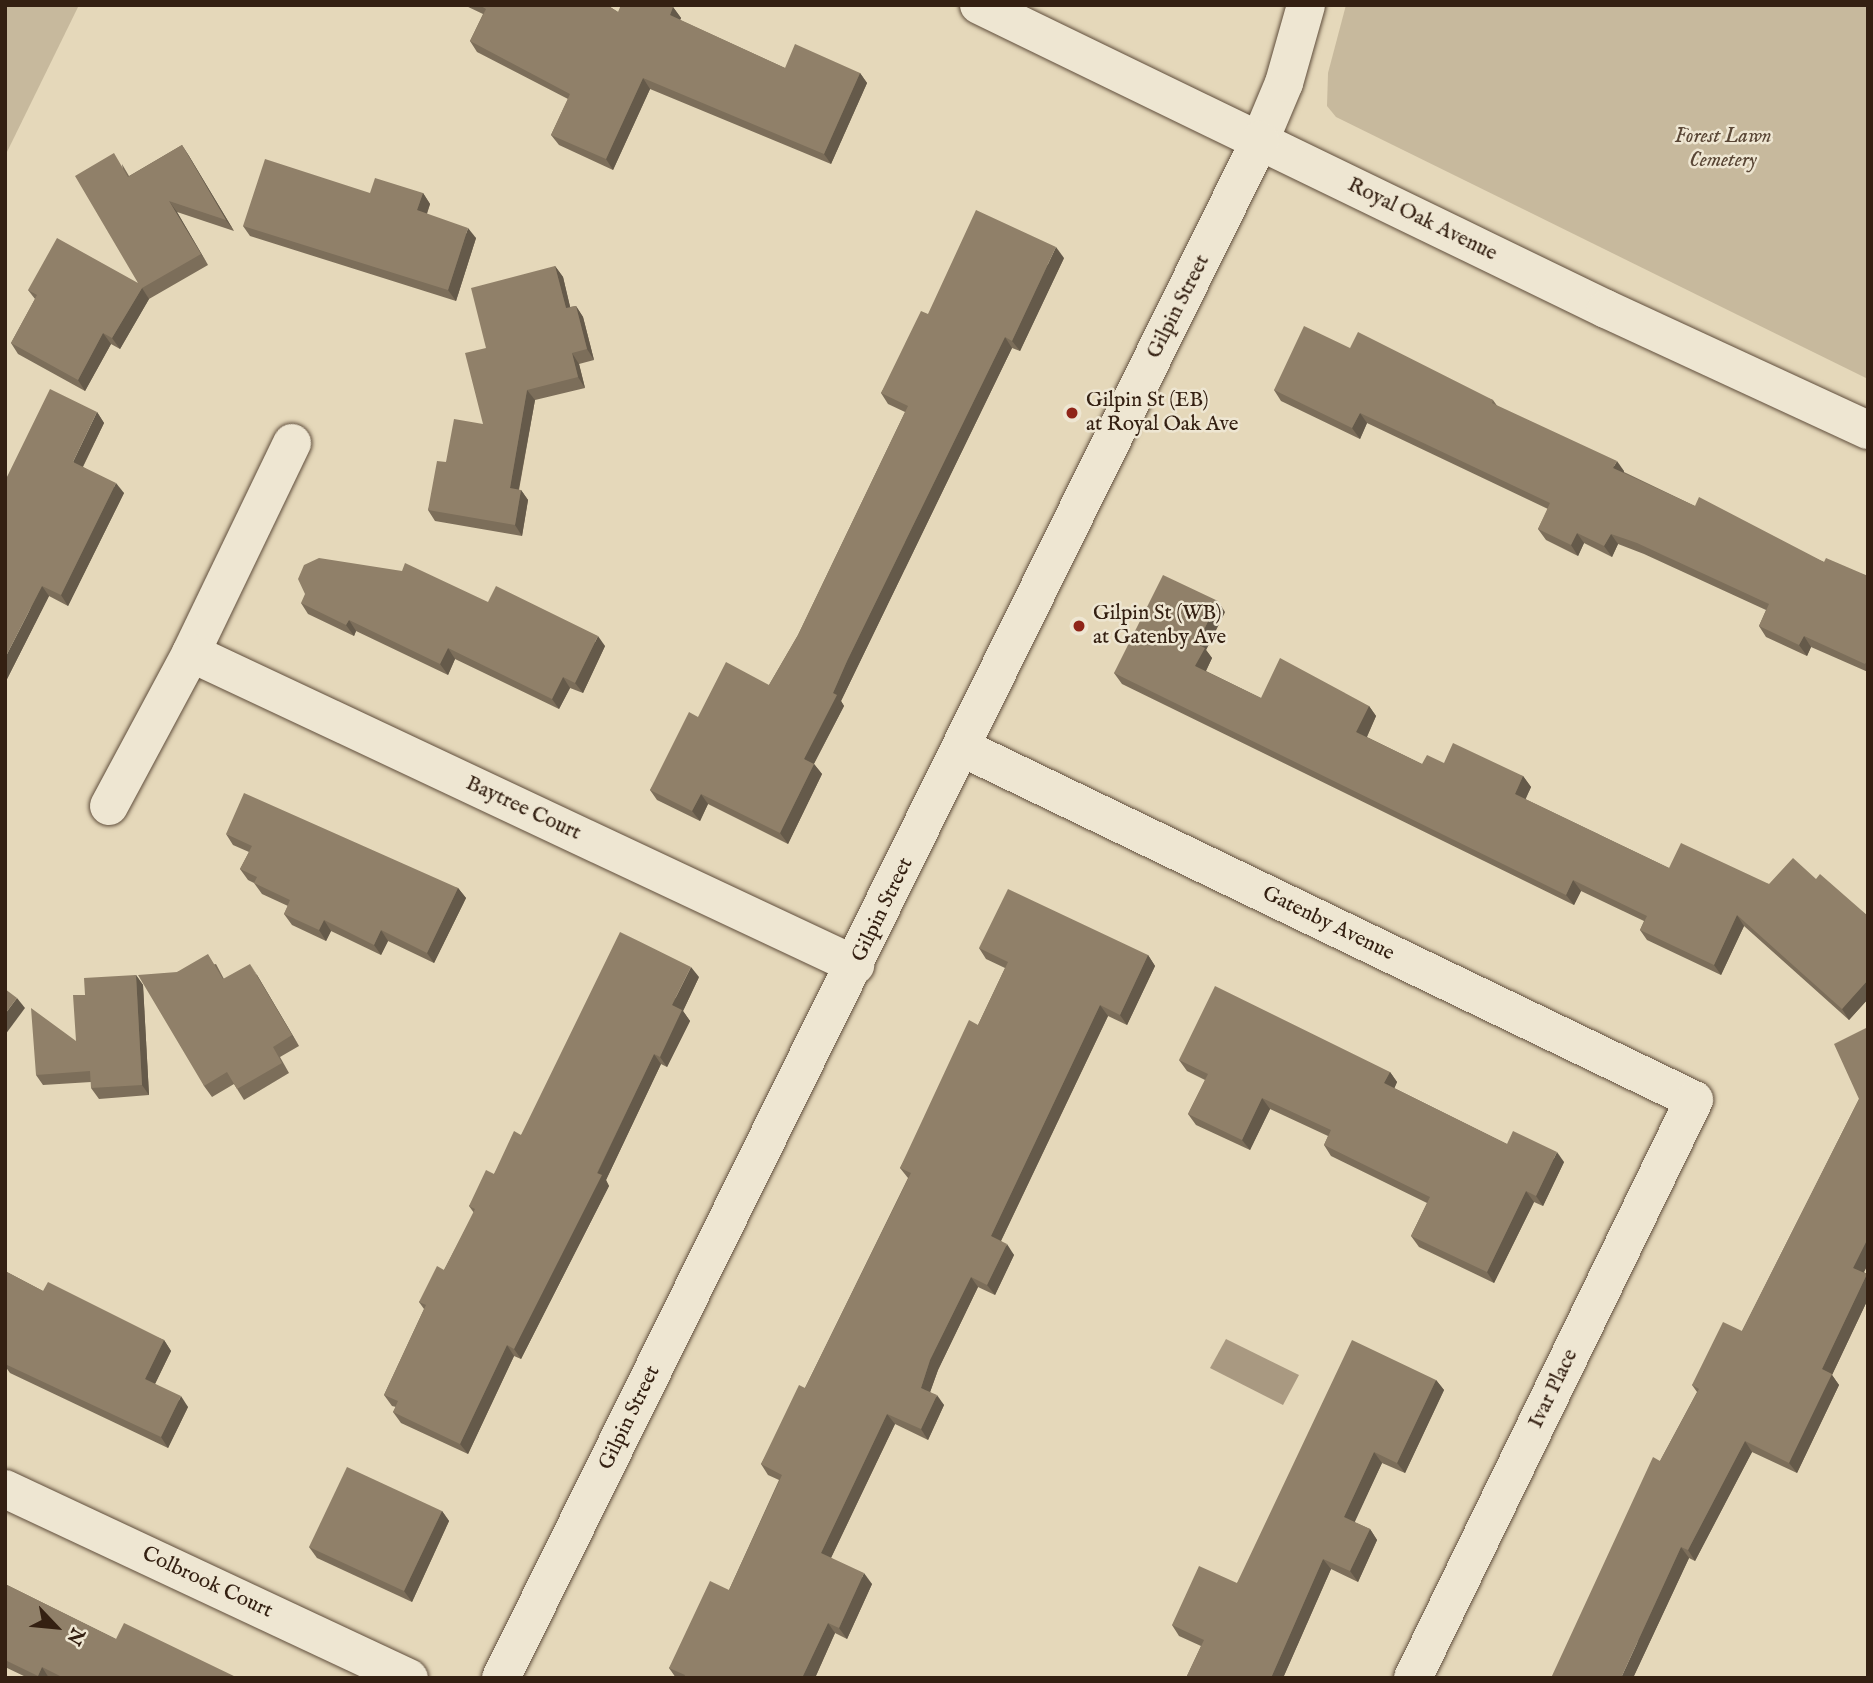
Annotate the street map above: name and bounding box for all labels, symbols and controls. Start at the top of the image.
park label: Forest Lawn Cemetery [1674,124,1772,174]
street label: Royal Oak Avenue [1343,173,1501,267]
street label: Gilpin Street [1142,251,1216,363]
place label: Gilpin St (EB) at Royal Oak Ave [1086,388,1238,438]
marker: Gilpin St (EB) at Royal Oak Ave [1064,405,1080,421]
place label: Gilpin St (WB) at Gatenby Ave [1093,601,1226,651]
marker: Gilpin St (WB) at Gatenby Ave [1071,618,1087,634]
street label: Baytree Court [462,771,584,847]
street label: Gilpin Street [847,854,919,966]
street label: Gatenby Avenue [1258,881,1398,967]
street label: Ivar Place [1524,1345,1584,1433]
street label: Gilpin Street [594,1362,666,1474]
street label: Colbrook Court [138,1542,276,1624]
north arrow [21,1592,91,1662]
text: N [60,1624,89,1649]

